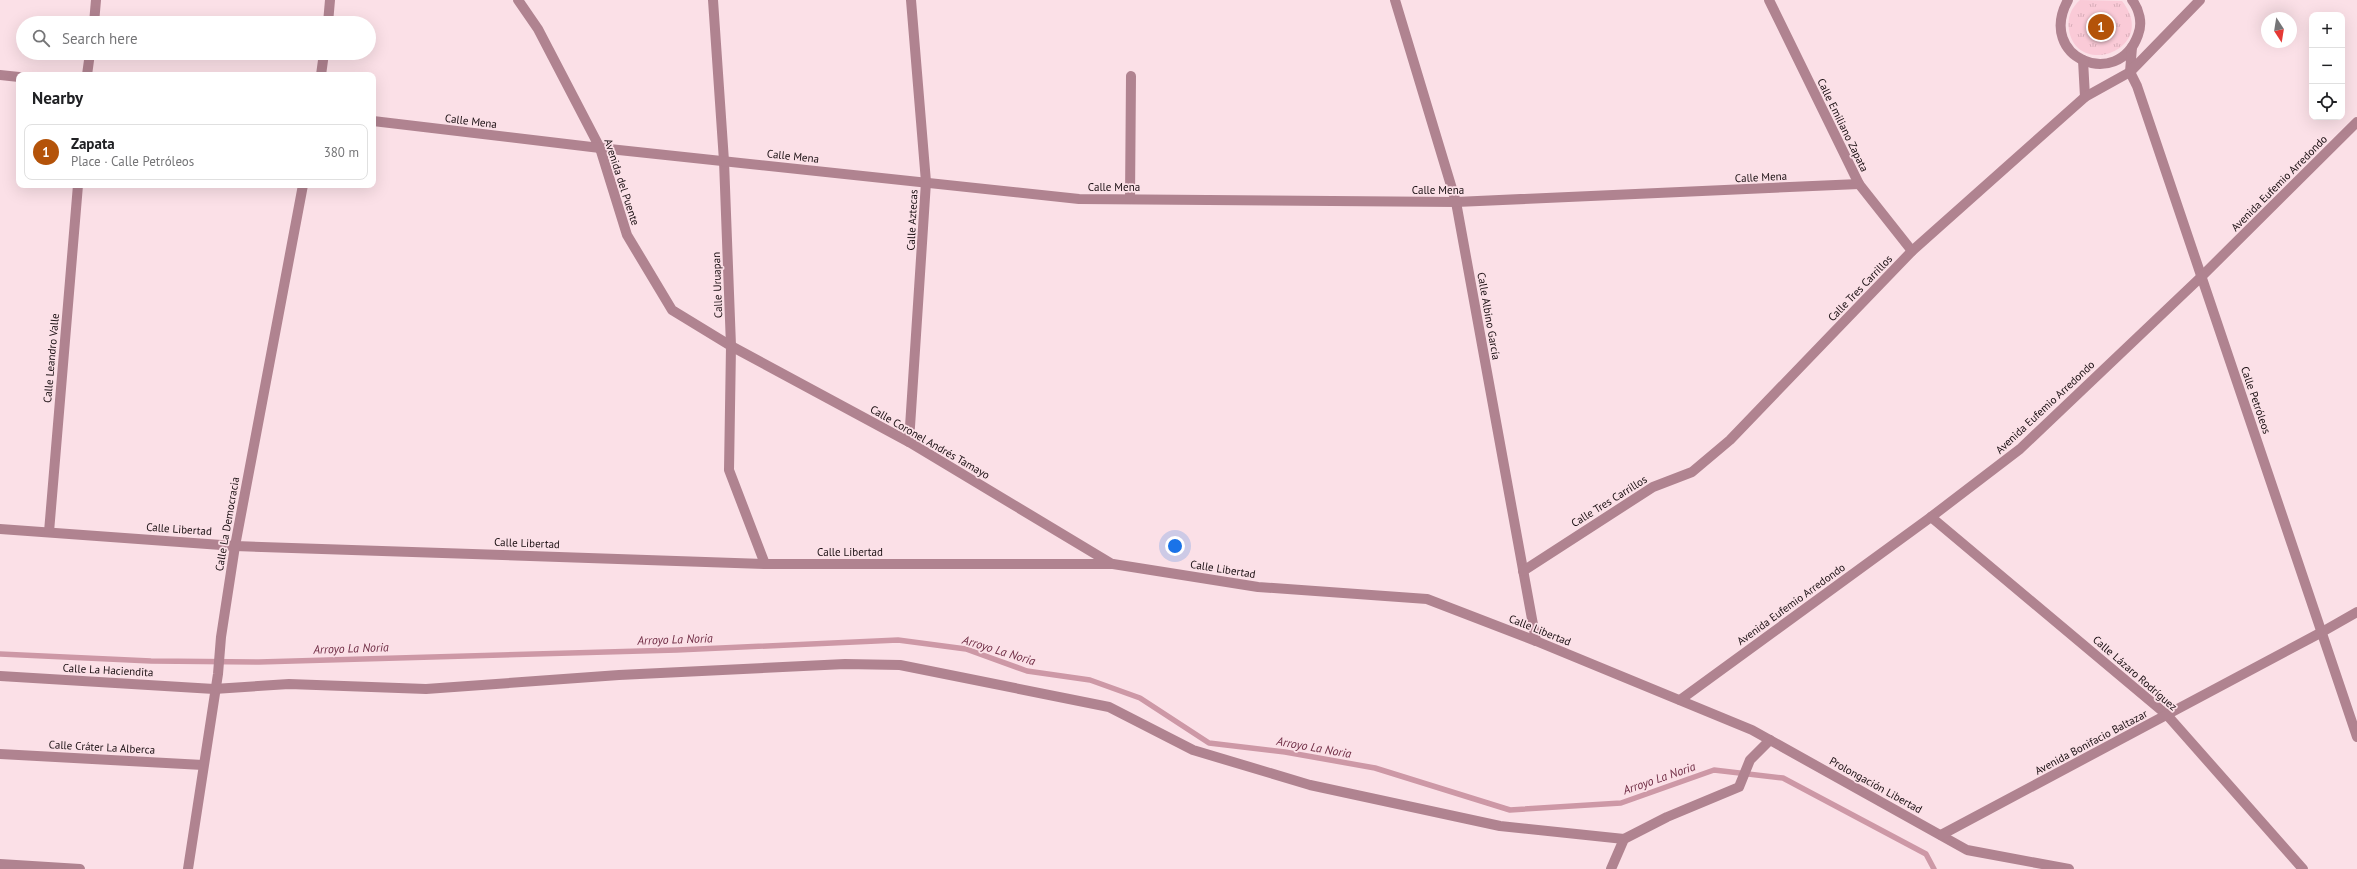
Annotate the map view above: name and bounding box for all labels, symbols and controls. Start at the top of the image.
pin: 1 [2088,12,2114,42]
north arrow [2261,12,2297,48]
map controls [2309,12,2345,120]
button: + [2309,12,2345,48]
search box [16,16,376,60]
icon: search [30,27,52,49]
text: Search here [62,29,138,48]
button: − [2309,48,2345,84]
street label: Calle Emiliano Zapata [1814,76,1872,174]
button: locate [2309,84,2345,120]
text: Nearby [32,87,83,109]
street label: Calle Mena [444,111,498,131]
street label: Avenida Eufemio Arredondo [2228,132,2330,234]
text: Zapata [71,134,115,153]
street label: Avenida del Puente [601,137,643,227]
text: 1 [42,144,50,161]
text: 380 m [324,144,359,161]
street label: Calle Mena [766,146,820,166]
text: Place · Calle Petróleos [71,153,194,170]
street label: Calle Mena [1735,169,1787,185]
street label: Calle Mena [1088,180,1140,194]
street label: Calle Mena [1412,183,1464,197]
street label: Calle Aztecas [903,189,921,251]
street label: Calle Uruapan [709,252,725,318]
street label: Calle Tres Carrillos [1825,252,1895,324]
street label: Calle Albino García [1474,271,1504,361]
street label: Calle Leandro Valle [40,312,62,403]
street label: Avenida Eufemio Arredondo [1993,357,2098,457]
street label: Calle Petróleos [2238,364,2274,436]
street label: Calle Coronel Andrés Tamayo [868,402,992,482]
street label: Calle Tres Carrillos [1568,472,1650,530]
street label: Calle La Democracia [212,476,242,572]
street label: Calle Libertad [146,520,212,538]
street label: Calle Libertad [494,535,560,551]
your location [1165,536,1185,556]
street label: Calle Libertad [817,545,883,559]
street label: Calle Libertad [1189,557,1257,581]
street label: Avenida Eufemio Arredondo [1734,560,1848,648]
street label: Calle Libertad [1507,611,1573,649]
water label: Arroyo La Noria [636,630,713,648]
water label: Arroyo La Noria [960,631,1037,668]
street label: Calle Lázaro Rodríguez [2090,633,2180,714]
water label: Arroyo La Noria [312,639,389,657]
street label: Calle La Haciendita [62,661,154,679]
street label: Avenida Bonifacio Baltazar [2032,706,2150,778]
water label: Arroyo La Noria [1274,733,1353,761]
street label: Calle Cráter La Alberca [48,737,156,757]
street label: Prolongación Libertad [1827,754,1925,816]
water label: Arroyo La Noria [1620,759,1697,798]

